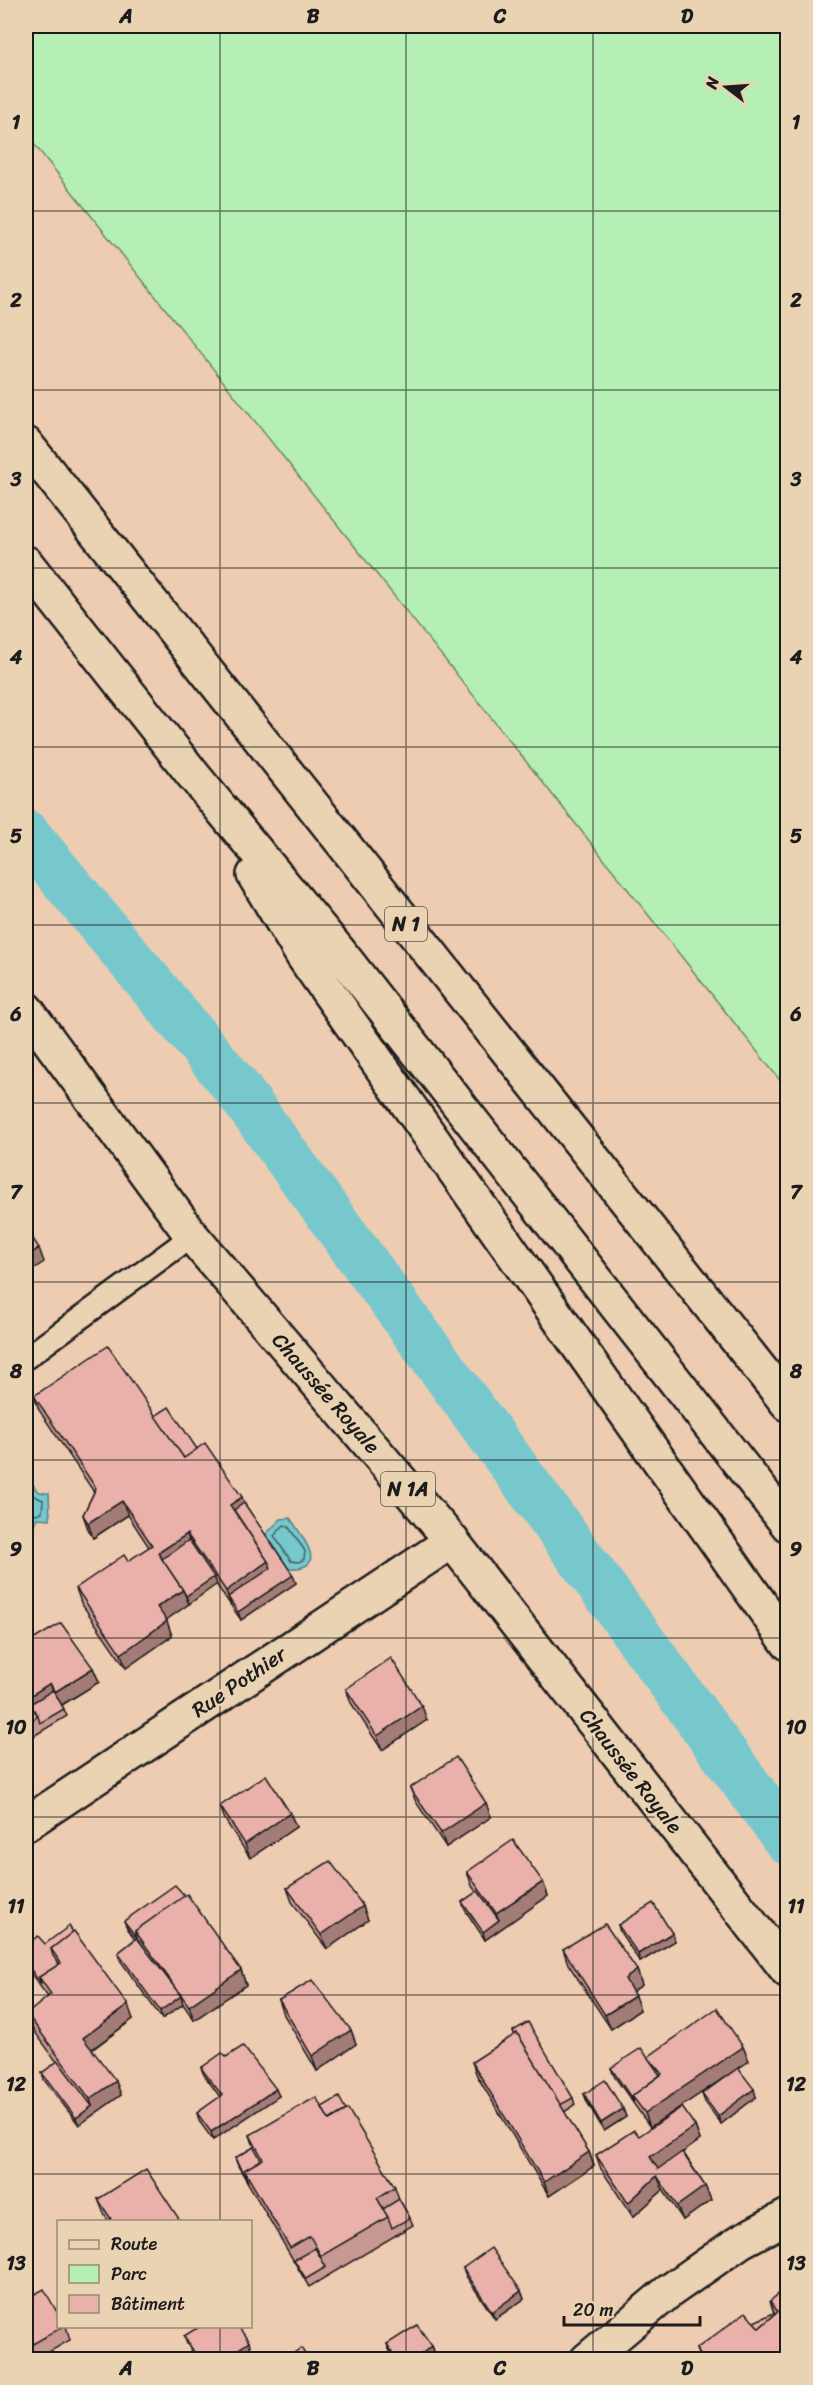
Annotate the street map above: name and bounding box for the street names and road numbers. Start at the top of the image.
road number: N 1 [385,907,427,941]
street label: Chaussée Royale [262,1323,390,1463]
road number: N 1A [381,1472,435,1506]
street label: Rue Pothier [183,1635,296,1728]
street label: Chaussée Royale [569,1700,693,1842]

